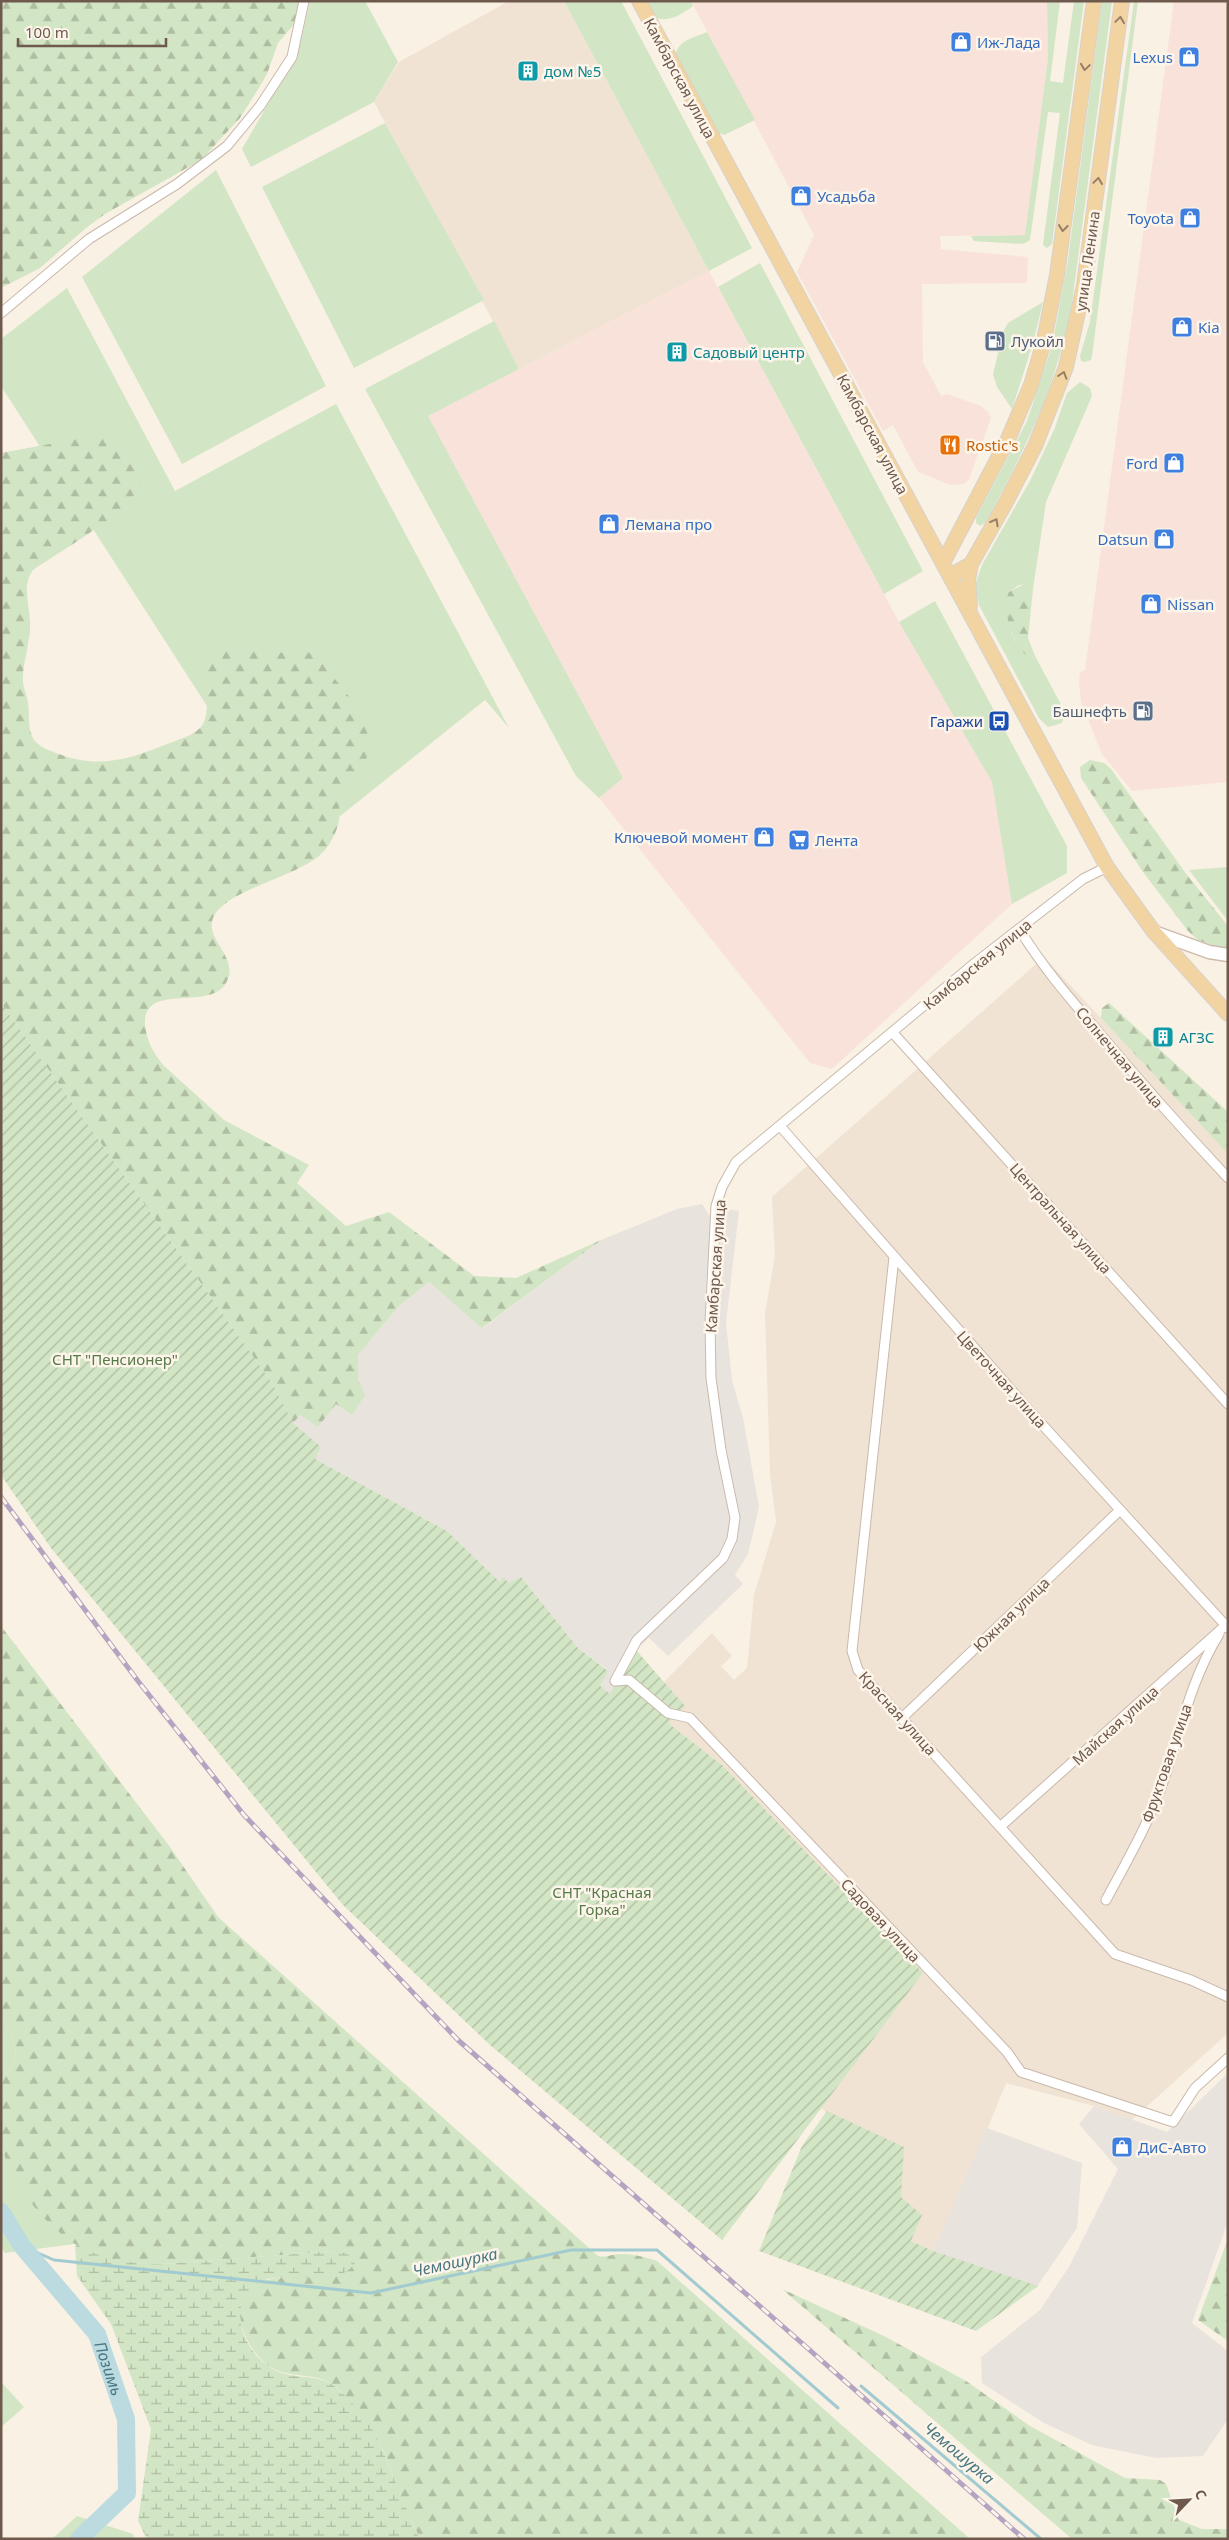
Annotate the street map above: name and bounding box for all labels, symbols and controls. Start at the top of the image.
street label: Камбарская улица [640,14,720,142]
scale bar [18,15,165,47]
one-way arrow [1114,15,1125,23]
text: 100 m [25,22,69,42]
shop icon: Иж-Лада [949,30,973,54]
place label: Иж-Лада [977,32,1041,52]
shop icon: Lexus [1177,45,1201,69]
place label: Lexus [1133,47,1173,67]
building icon: дом №5 [516,59,540,83]
place label: дом №5 [544,61,601,81]
one-way arrow [1080,63,1091,71]
one-way arrow [1092,176,1103,184]
shop icon: Усадьба [789,184,813,208]
place label: Усадьба [817,186,876,206]
shop icon: Toyota [1178,206,1202,230]
place label: Toyota [1127,208,1174,228]
street label: улица Ленина [1070,209,1104,313]
one-way arrow [1059,224,1069,232]
shop icon: Kia [1170,315,1194,339]
place label: Kia [1198,317,1220,337]
fuel station icon: Лукойл [983,329,1007,353]
place label: Лукойл [1011,331,1064,351]
building icon: Садовый центр [665,340,689,364]
place label: Садовый центр [693,342,805,362]
street label: Камбарская улица [833,370,913,498]
one-way arrow [1057,371,1067,379]
restaurant icon: Rostic's [938,433,962,457]
place label: Rostic's [966,435,1019,455]
shop icon: Ford [1162,451,1186,475]
place label: Ford [1126,453,1158,473]
shop icon: Лемана про [597,512,621,536]
place label: Лемана про [625,514,712,534]
one-way arrow [989,518,999,527]
shop icon: Datsun [1152,527,1176,551]
place label: Datsun [1097,529,1148,549]
shop icon: Nissan [1139,592,1163,616]
place label: Nissan [1167,594,1214,614]
fuel station icon: Башнефть [1131,699,1155,723]
place label: Башнефть [1053,701,1127,721]
bus stop icon: Гаражи [987,709,1011,733]
place label: Гаражи [930,711,983,731]
shop icon: Ключевой момент [752,825,776,849]
place label: Ключевой момент [614,827,748,847]
supermarket icon: Лента [787,828,811,852]
place label: Лента [815,830,858,850]
street label: Камбарская улица [919,914,1035,1014]
street label: Солнечная улица [1072,1002,1168,1112]
building icon: АГЗС [1151,1025,1175,1049]
place label: АГЗС [1179,1027,1214,1047]
street label: Центральная улица [1006,1158,1116,1278]
street label: Камбарская улица [700,1198,730,1334]
street label: Цветочная улица [953,1326,1051,1432]
park label: СНТ "Пенсионер" [52,1349,178,1369]
street label: Южная улица [969,1572,1053,1656]
street label: Красная улица [855,1667,941,1759]
street label: Майская улица [1068,1681,1162,1769]
street label: Фруктовая улица [1136,1701,1196,1825]
street label: Садовая улица [837,1874,925,1966]
park label: СНТ "Красная Горка" [552,1882,652,1919]
shop icon: ДиС-Авто [1110,2135,1134,2159]
place label: ДиС-Авто [1138,2137,1206,2157]
water label: Чемошурка [410,2242,500,2282]
water label: Позимь [89,2338,128,2398]
water label: Чемошурка [919,2417,999,2489]
north arrow [1164,2475,1214,2525]
text: С [1191,2486,1212,2502]

